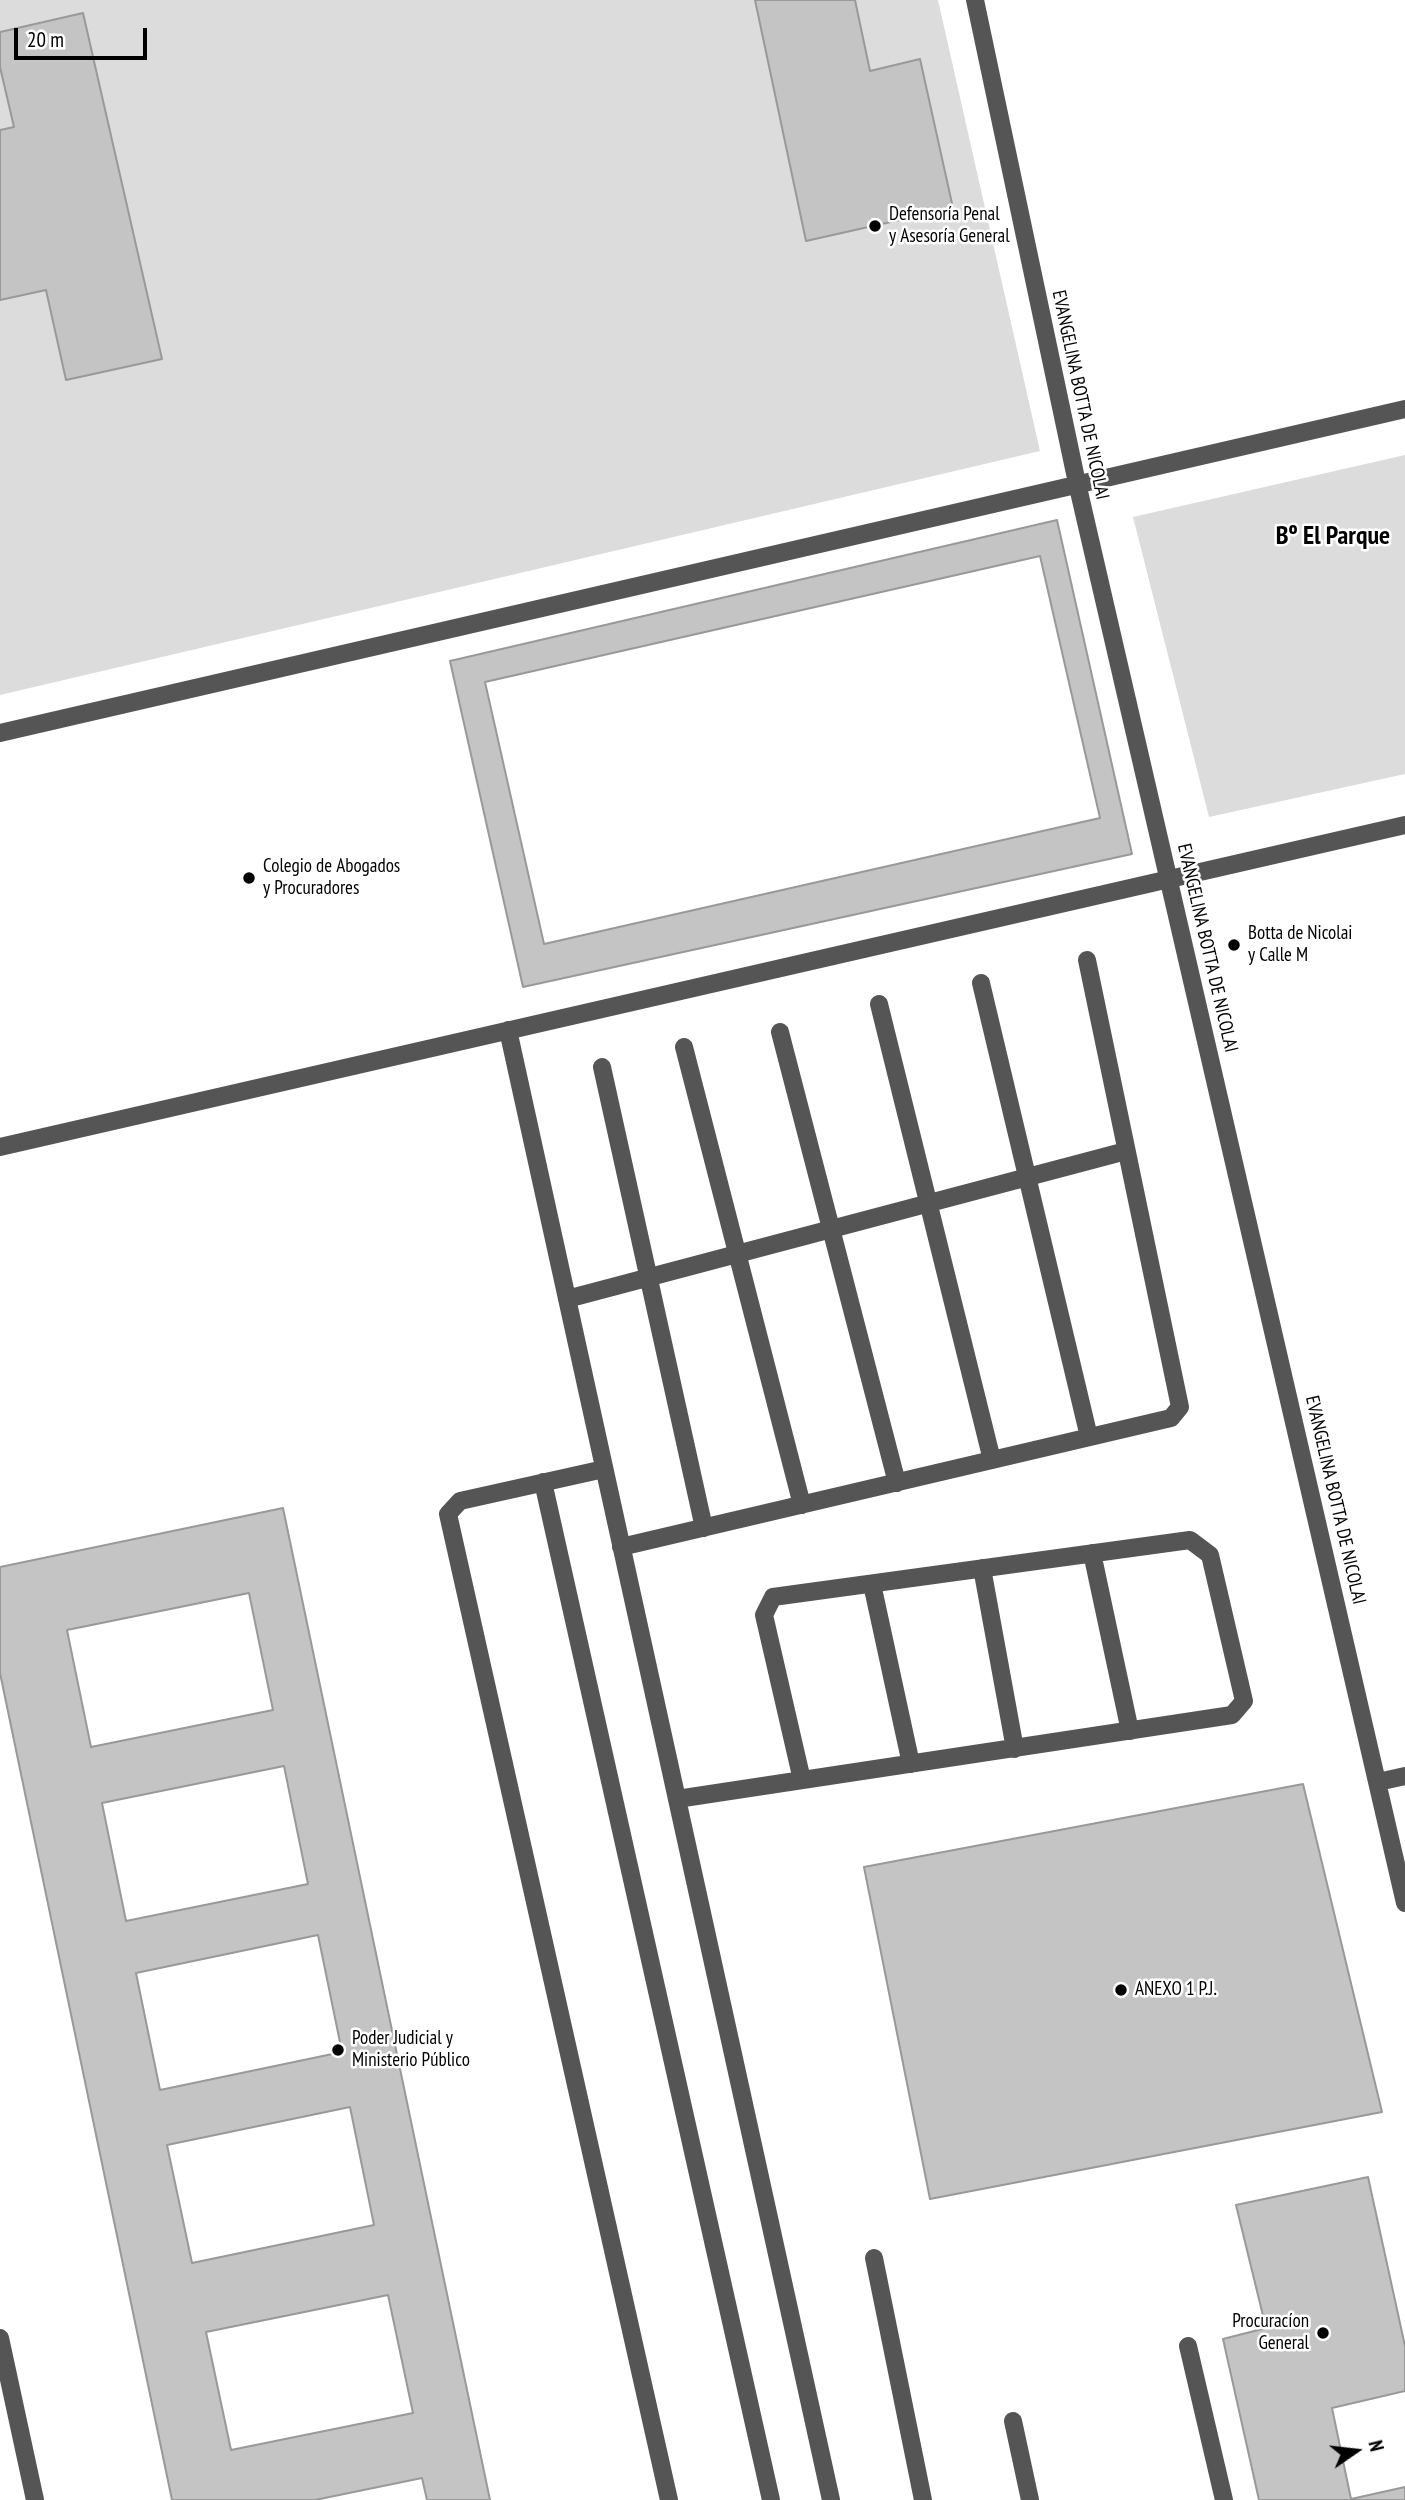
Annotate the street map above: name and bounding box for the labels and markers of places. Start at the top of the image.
place label: Defensoría Penal y Asesoría General [889,204,1010,248]
marker: Defensoría Penal y Asesoría General [867,218,883,234]
place label: Colegio de Abogados y Procuradores [263,856,400,900]
marker: Colegio de Abogados y Procuradores [241,870,257,886]
place label: Botta de Nicolai y Calle M [1248,923,1352,967]
marker: Botta de Nicolai y Calle M [1226,937,1242,953]
place label: ANEXO 1 P.J. [1135,1979,1217,2001]
marker: ANEXO 1 P.J. [1113,1982,1129,1998]
place label: Poder Judicial y Ministerio Público [352,2028,470,2072]
marker: Poder Judicial y Ministerio Público [330,2042,346,2058]
place label: Procuracíon General [1232,2311,1309,2355]
marker: Procuracíon General [1315,2325,1331,2341]

